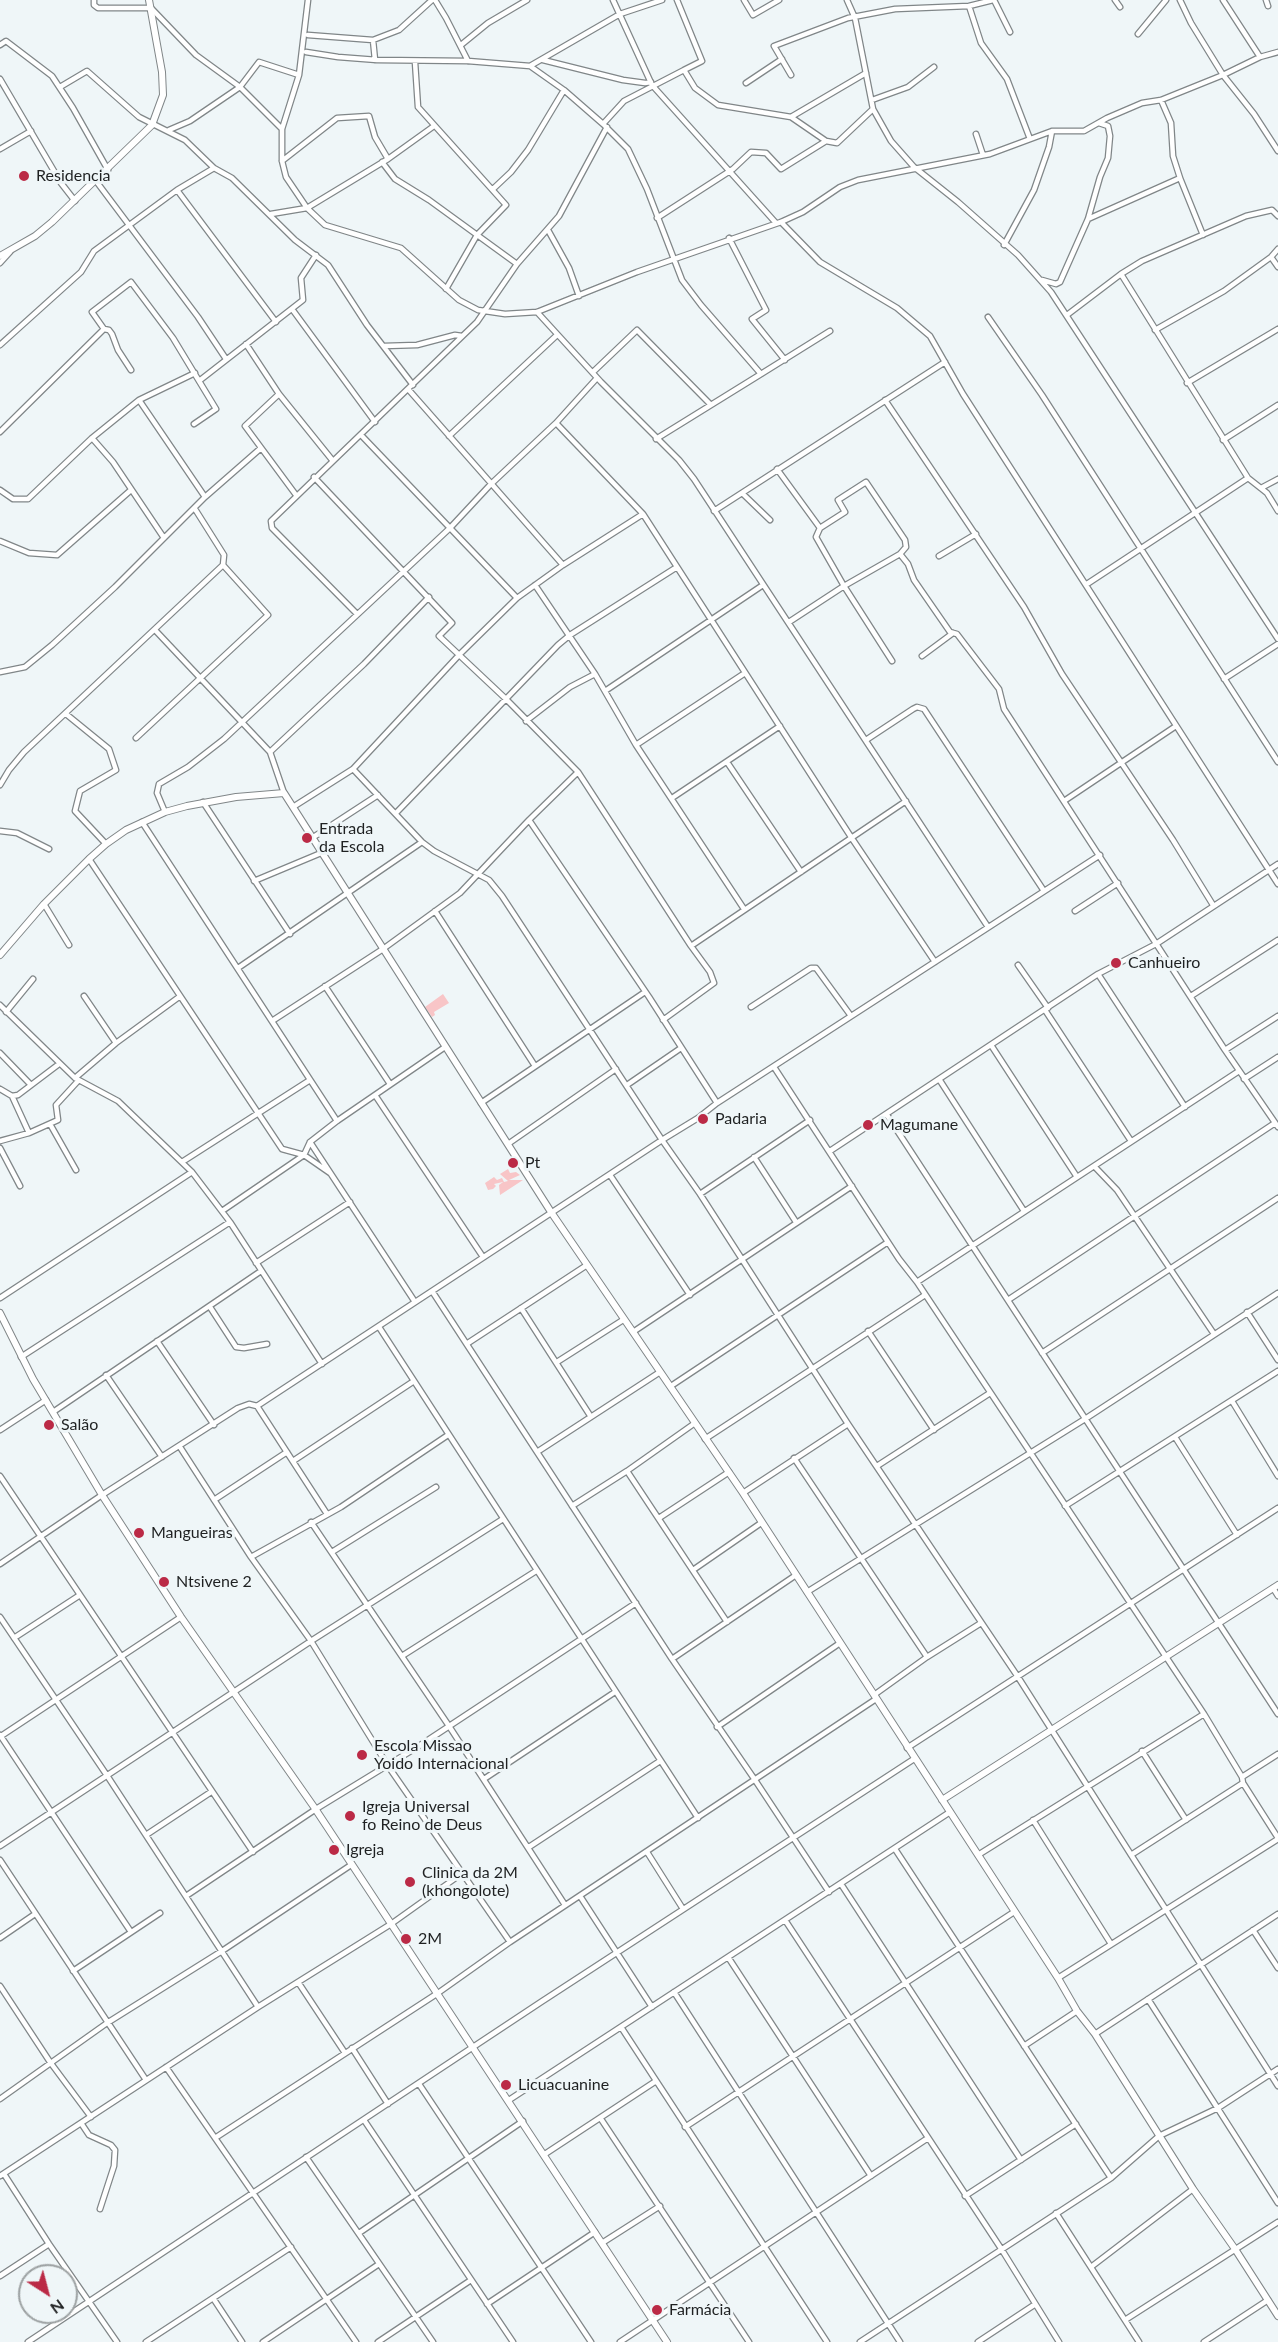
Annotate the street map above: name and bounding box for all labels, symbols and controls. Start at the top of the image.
place label: Residencia [36,166,110,186]
marker: Residencia [17,169,31,183]
place label: Entrada da Escola [319,819,384,857]
marker: Entrada da Escola [300,831,314,845]
place label: Canhueiro [1128,953,1200,973]
marker: Canhueiro [1109,956,1123,970]
place label: Padaria [715,1109,767,1129]
marker: Padaria [696,1112,710,1126]
place label: Magumane [880,1115,958,1135]
marker: Magumane [861,1118,875,1132]
place label: Pt [525,1153,540,1173]
marker: Pt [506,1156,520,1170]
place label: Salão [61,1415,98,1435]
marker: Salão [42,1418,56,1432]
place label: Mangueiras [151,1523,233,1543]
marker: Mangueiras [132,1526,146,1540]
place label: Ntsivene 2 [176,1572,252,1592]
marker: Ntsivene 2 [157,1575,171,1589]
place label: Escola Missao Yoido Internacional [374,1736,509,1774]
marker: Escola Missao Yoido Internacional [355,1748,369,1762]
place label: Igreja Universal fo Reino de Deus [362,1797,482,1835]
marker: Igreja Universal fo Reino de Deus [343,1809,357,1823]
place label: Igreja [346,1840,384,1860]
marker: Igreja [327,1843,341,1857]
place label: Clinica da 2M (khongolote) [422,1863,518,1901]
marker: Clinica da 2M (khongolote) [403,1875,417,1889]
place label: 2M [418,1929,442,1949]
marker: 2M [399,1932,413,1946]
place label: Licuacuanine [518,2075,609,2095]
marker: Licuacuanine [499,2078,513,2092]
north arrow [18,2264,78,2324]
text: N [47,2296,68,2319]
place label: Farmácia [669,2300,731,2320]
marker: Farmácia [650,2303,664,2317]

